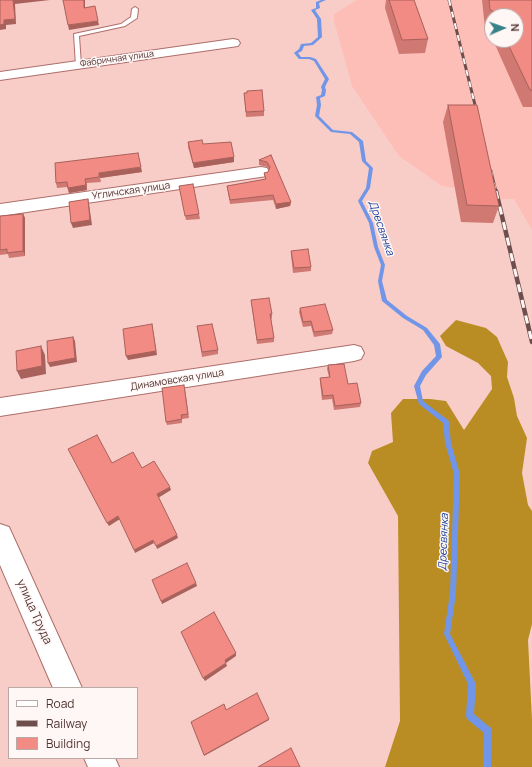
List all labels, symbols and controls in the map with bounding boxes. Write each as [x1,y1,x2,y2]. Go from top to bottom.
north arrow [484,8,524,48]
text: N [508,23,523,32]
street label: Фабричная улица [79,48,155,70]
street label: Угличская улица [91,180,171,202]
water label: Дресвянка [365,199,397,257]
street label: Динамовская улица [129,367,225,393]
water label: Дресвянка [436,513,452,571]
street label: улица Труда [13,577,55,647]
legend [8,687,138,759]
text: Road [46,695,74,712]
text: Railway [46,715,87,732]
text: Building [46,735,90,752]

